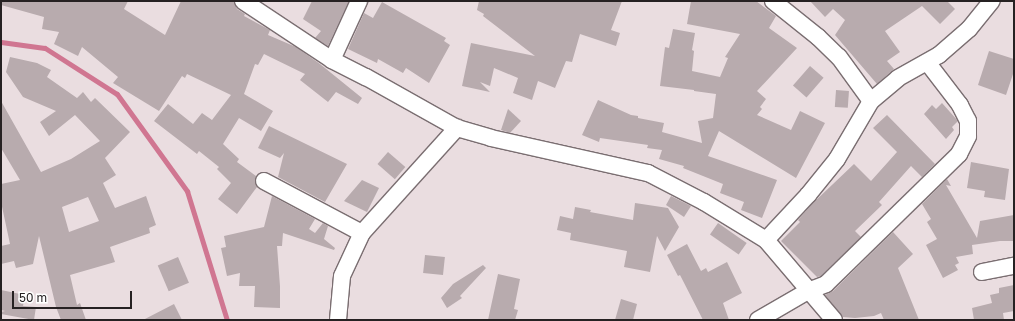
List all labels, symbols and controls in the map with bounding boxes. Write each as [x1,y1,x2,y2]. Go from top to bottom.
scale bar [14,283,134,309]
text: 50 m [19,290,47,305]

